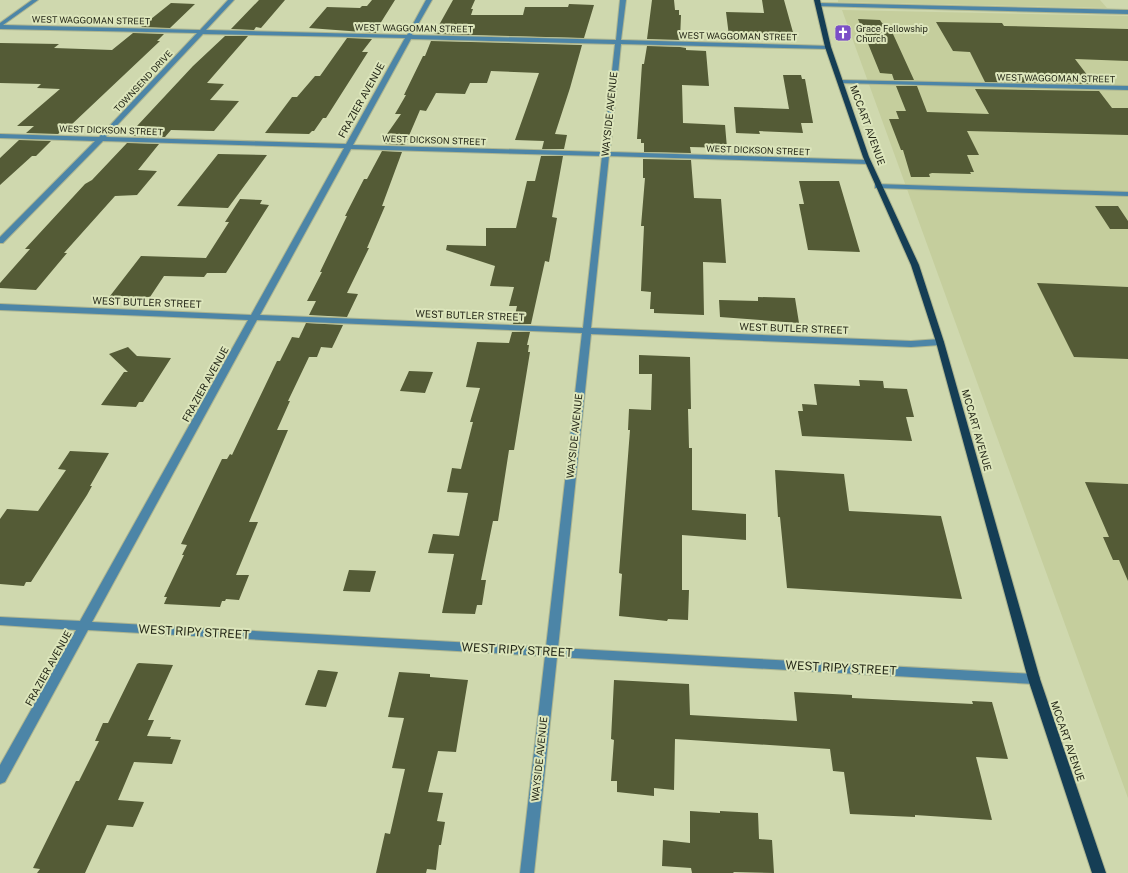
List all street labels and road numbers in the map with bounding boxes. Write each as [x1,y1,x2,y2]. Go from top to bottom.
street label: WEST WAGGOMAN STREET [32,13,151,27]
street label: WEST WAGGOMAN STREET [355,21,474,35]
street label: WEST WAGGOMAN STREET [679,29,798,43]
street label: TOWNSEND DRIVE [112,48,175,114]
street label: FRAZIER AVENUE [335,60,387,140]
street label: WAYSIDE AVENUE [599,71,619,157]
street label: WEST WAGGOMAN STREET [997,71,1116,85]
street label: MCCART AVENUE [848,83,888,167]
street label: WEST DICKSON STREET [59,123,164,137]
street label: WEST DICKSON STREET [382,133,487,147]
street label: WEST DICKSON STREET [706,143,811,157]
street label: WEST BUTLER STREET [92,294,202,310]
street label: WEST BUTLER STREET [415,307,525,323]
street label: WEST BUTLER STREET [739,320,849,336]
street label: FRAZIER AVENUE [179,344,231,424]
street label: MCCART AVENUE [960,388,994,472]
street label: WAYSIDE AVENUE [564,393,584,479]
street label: WEST RIPY STREET [138,622,250,642]
street label: FRAZIER AVENUE [22,628,74,708]
street label: WEST RIPY STREET [461,640,573,660]
street label: WEST RIPY STREET [785,658,897,678]
street label: MCCART AVENUE [1049,699,1087,783]
street label: WAYSIDE AVENUE [529,716,549,802]

